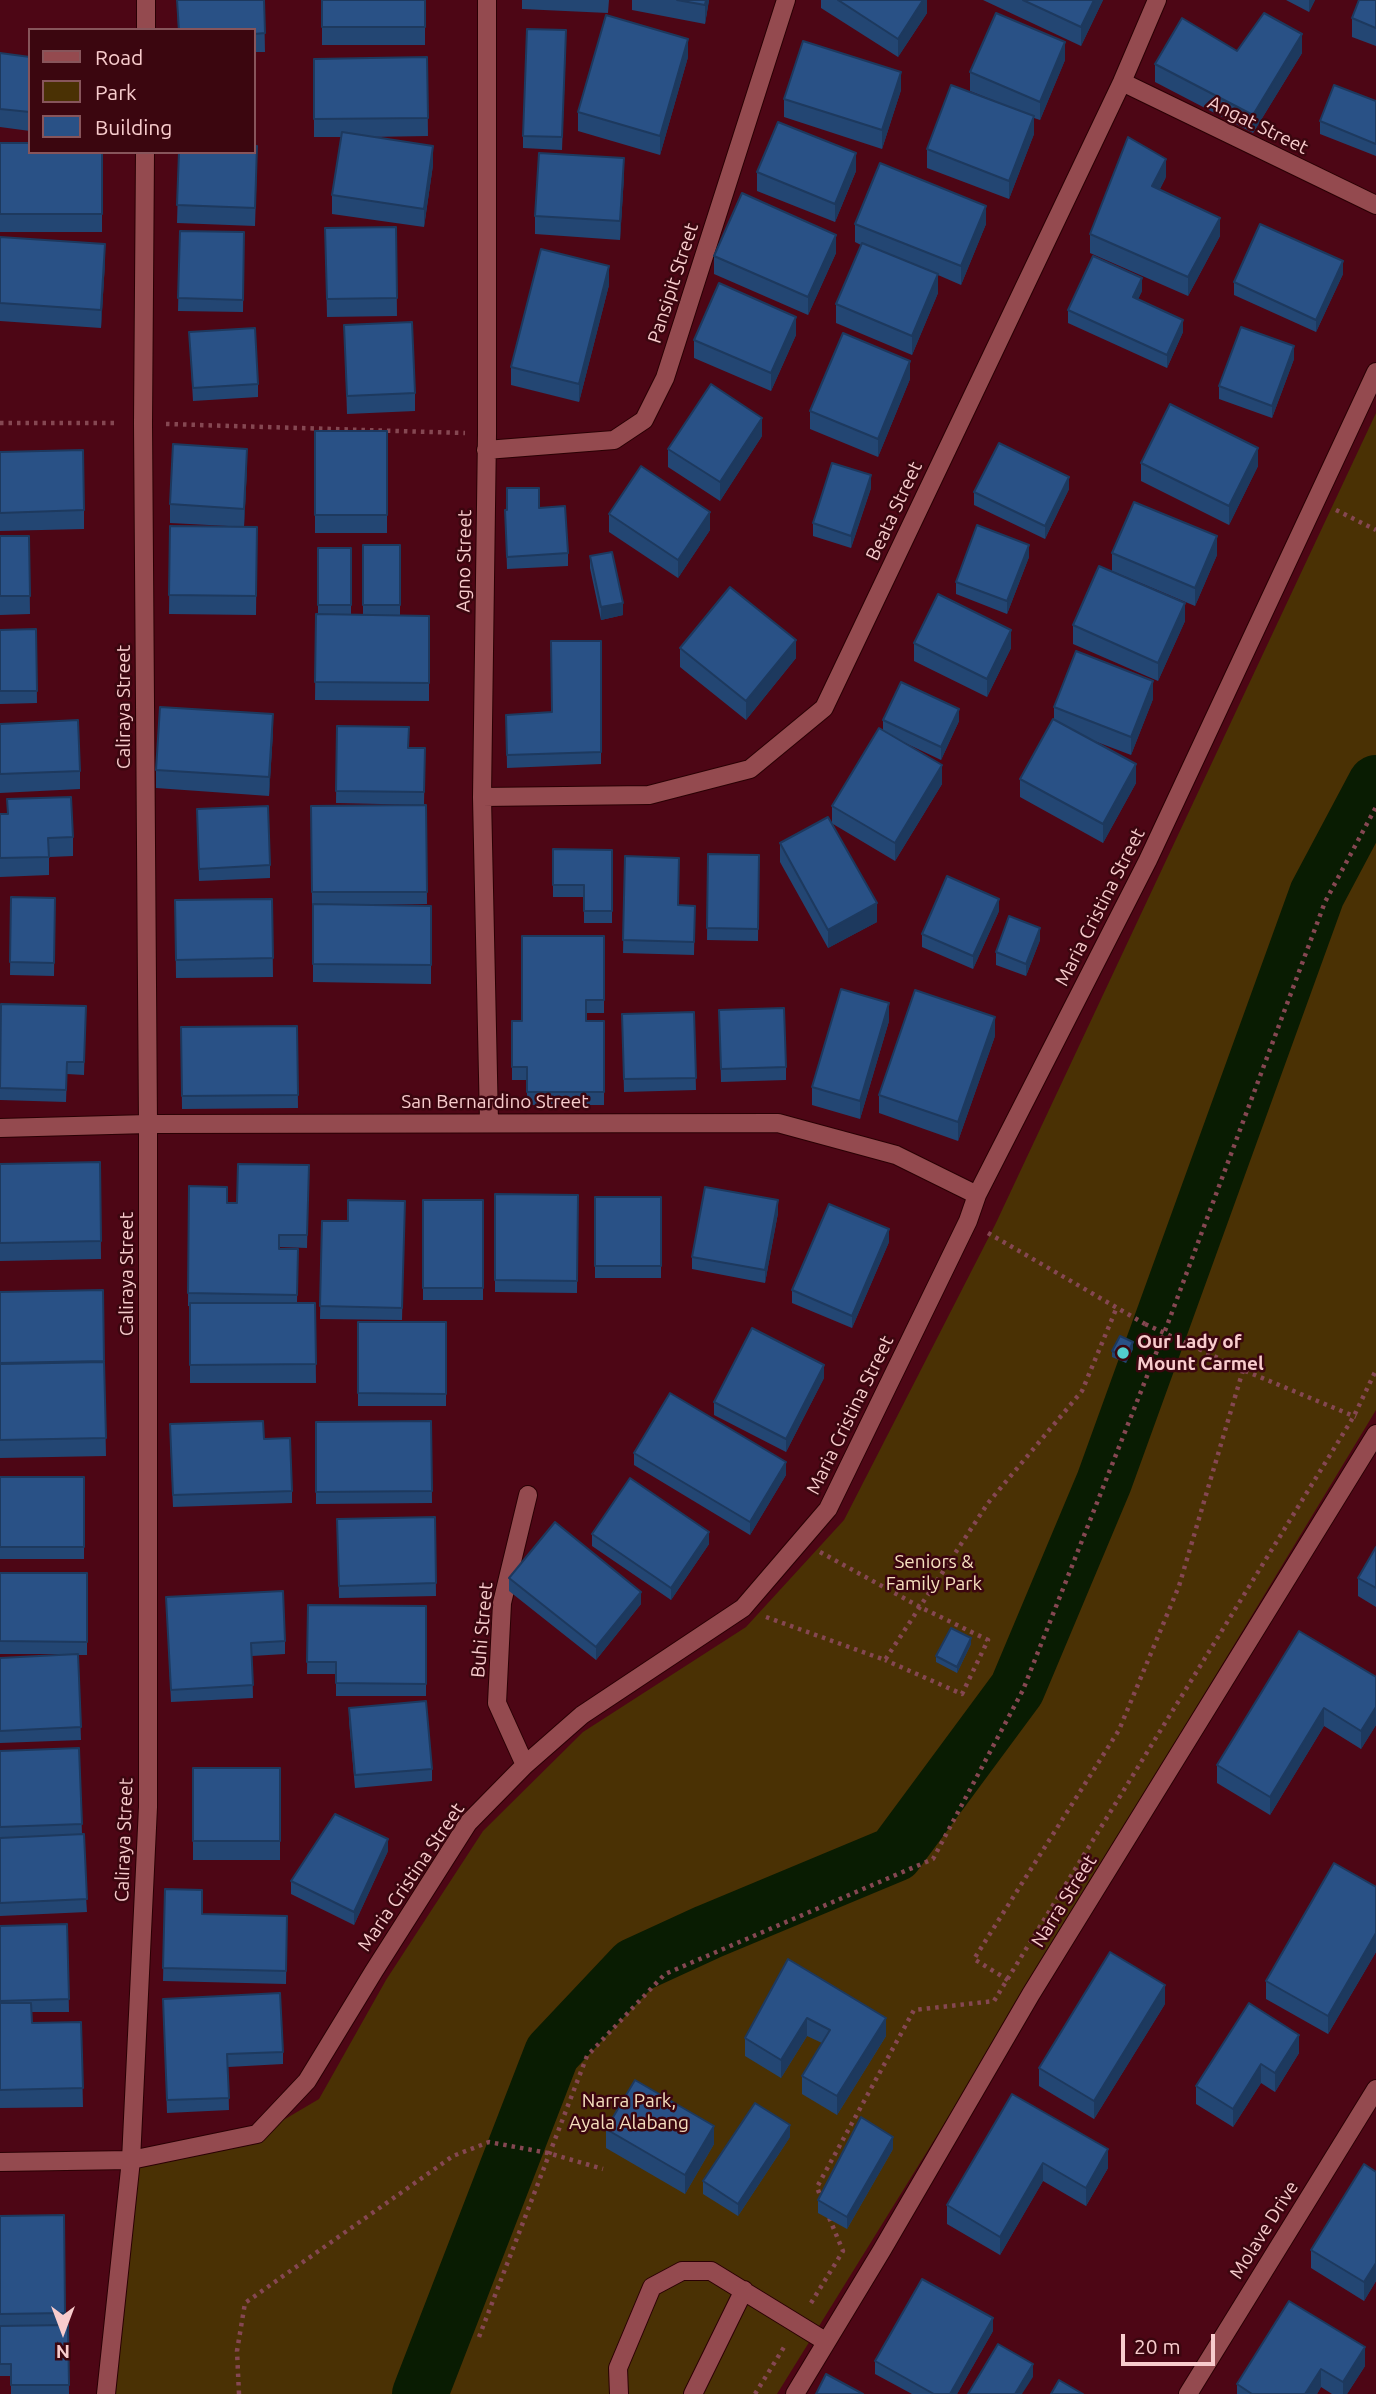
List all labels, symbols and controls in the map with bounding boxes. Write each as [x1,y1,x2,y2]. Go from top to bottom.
legend [28,28,256,154]
text: Road [95,45,143,69]
text: Park [95,80,137,104]
street label: Angat Street [1204,91,1312,159]
text: Building [95,115,172,139]
street label: Pansipit Street [643,220,703,346]
street label: Beata Street [861,458,927,564]
street label: Agno Street [452,509,476,613]
street label: Caliraya Street [113,645,135,769]
street label: Maria Cristina Street [1050,824,1150,990]
street label: San Bernardino Street [401,1091,589,1113]
street label: Caliraya Street [116,1212,138,1336]
place label: Our Lady of Mount Carmel [1137,1331,1264,1375]
street label: Maria Cristina Street [802,1332,898,1498]
marker: Our Lady of Mount Carmel [1115,1345,1131,1361]
park label: Seniors & Family Park [886,1551,982,1595]
street label: Buhi Street [466,1581,498,1679]
street label: Caliraya Street [110,1778,138,1902]
street label: Maria Cristina Street [353,1798,469,1956]
street label: Narra Street [1027,1850,1101,1952]
park label: Narra Park, Ayala Alabang [569,2090,689,2134]
street label: Molave Drive [1225,2177,1303,2283]
north arrow [28,2296,98,2366]
scale bar [1124,2320,1218,2364]
text: 20 m [1134,2334,1181,2358]
text: N [56,2341,70,2363]

